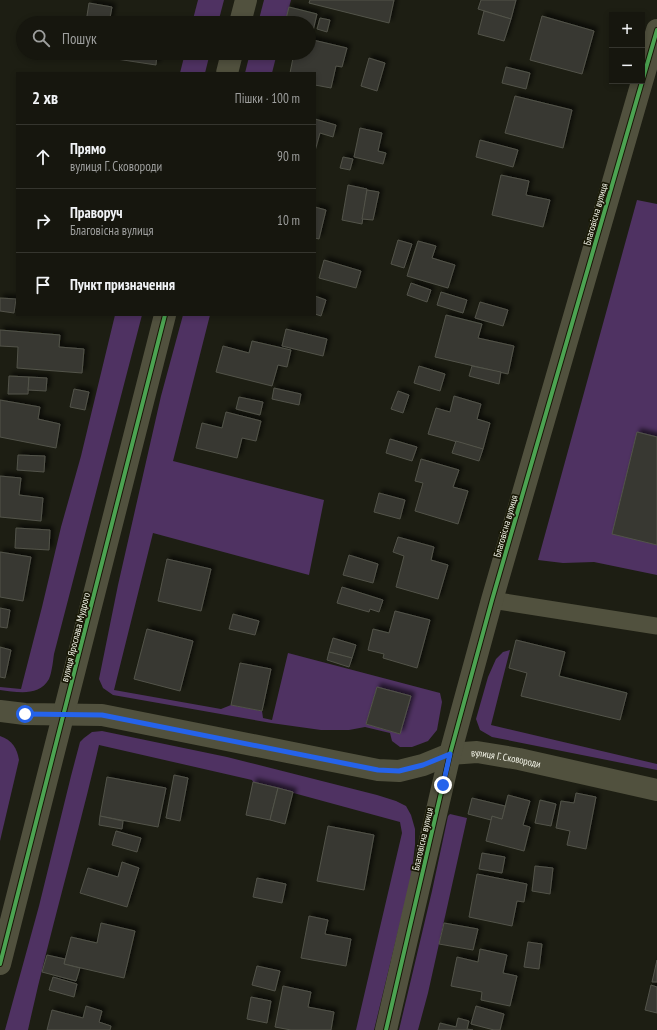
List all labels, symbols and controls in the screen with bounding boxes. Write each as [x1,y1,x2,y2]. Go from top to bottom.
map controls [609,12,645,84]
button: + [609,12,645,48]
search box [16,16,316,60]
icon: search [30,27,52,49]
text: Пошук [62,29,97,48]
button: − [609,48,645,84]
text: 2 хв [32,87,58,109]
text: Пішки · 100 m [235,90,300,107]
text: Прямо [70,139,106,158]
icon: ahead [32,146,54,168]
text: 90 m [277,148,300,165]
text: вулиця Г. Сковороди [70,158,162,175]
street label: Благовісна вулиця [580,181,611,247]
text: Праворуч [70,203,123,222]
icon: right [32,210,54,232]
text: 10 m [277,212,300,229]
text: Благовісна вулиця [70,222,154,239]
icon: arrive [32,274,54,296]
text: Пункт призначення [70,275,175,294]
street label: Благовісна вулиця [490,493,521,559]
street label: вулиця Ярослава Мудрого [58,591,93,683]
route start [16,705,34,723]
street label: вулиця Г. Сковороди [470,746,542,771]
route end [434,776,452,794]
street label: Благовісна вулиця [409,806,436,872]

